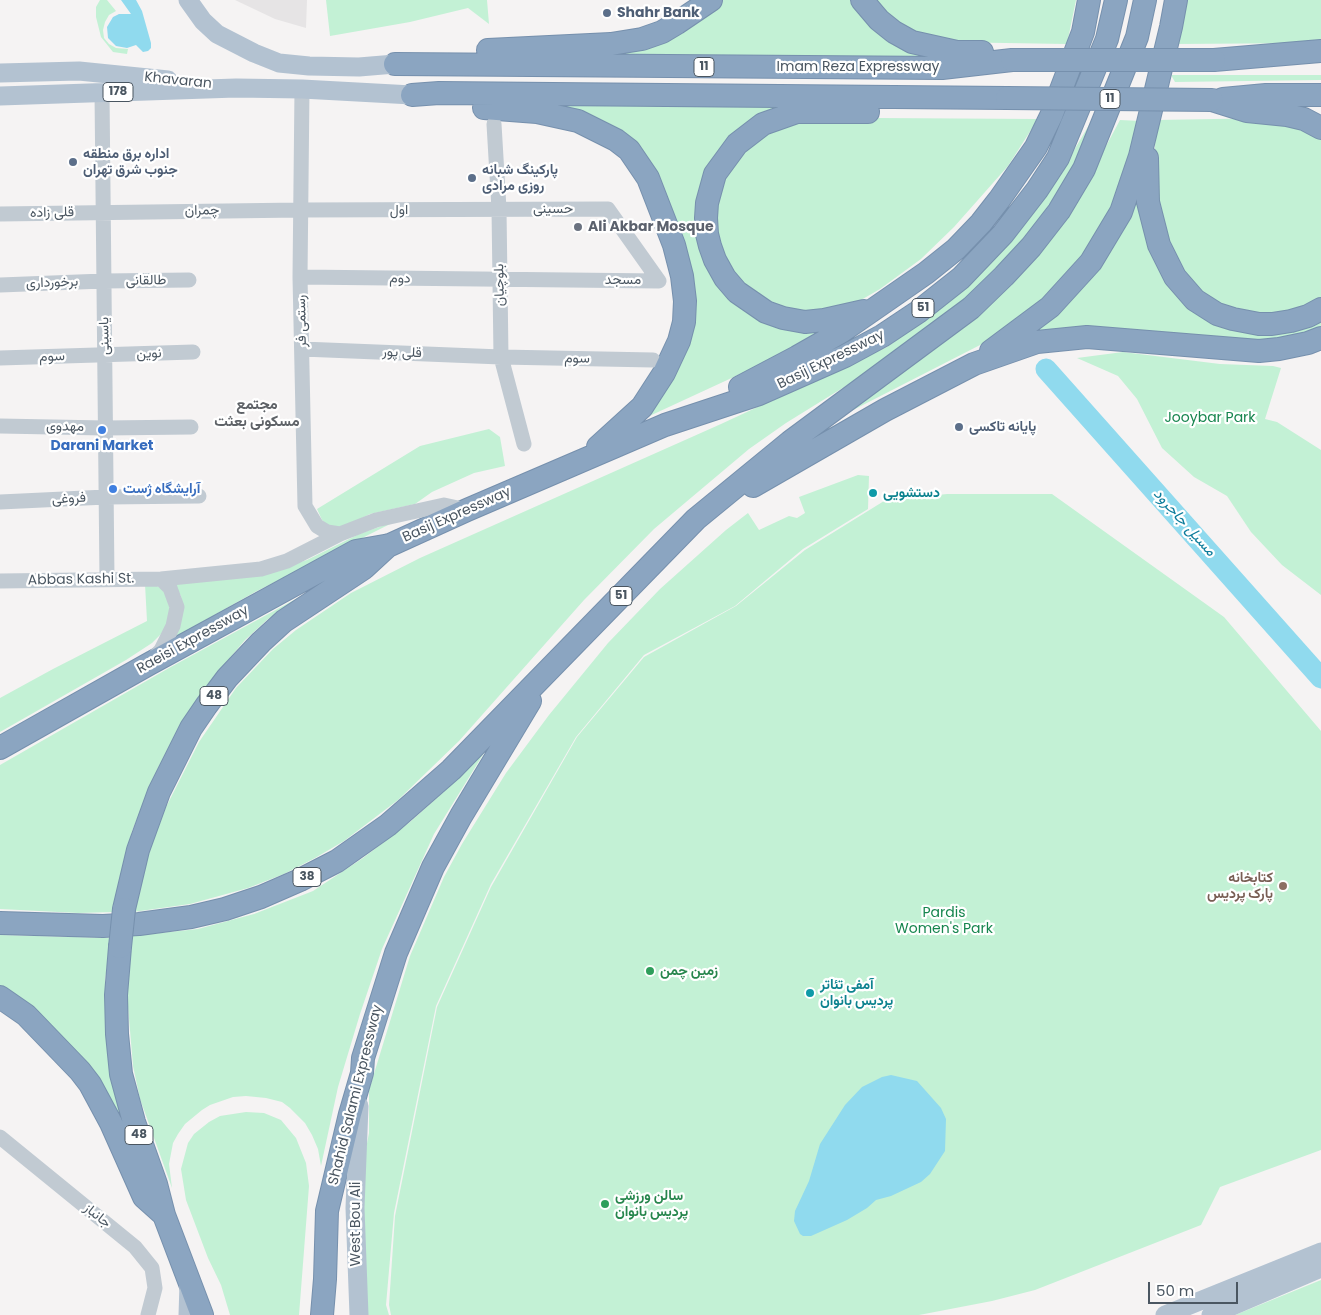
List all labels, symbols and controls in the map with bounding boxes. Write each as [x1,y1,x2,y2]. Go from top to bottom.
place label: Shahr Bank [617,5,700,21]
marker: Shahr Bank [601,7,613,19]
road number: 11 [694,58,714,76]
street label: Imam Reza Expressway [777,59,939,75]
street label: Khavaran [143,69,213,93]
road number: 178 [103,82,133,101]
road number: 11 [1100,90,1120,108]
place label: اداره برق منطقه جنوب شرق تهران [83,146,178,178]
marker: اداره برق منطقه جنوب شرق تهران [67,156,79,168]
place label: پارکینگ شبانه روزی مرادی [482,162,558,194]
marker: پارکینگ شبانه روزی مرادی [466,172,478,184]
street label: حسینی [533,201,573,217]
street label: چمران [185,202,219,220]
street label: اول [390,202,408,218]
street label: قلی زاده [30,204,74,222]
place label: Ali Akbar Mosque [588,219,714,235]
marker: Ali Akbar Mosque [572,221,584,233]
street label: بلوچیان [491,264,509,306]
street label: دوم [389,270,411,288]
street label: طالقانی [126,272,166,290]
street label: مسجد [605,272,641,288]
street label: برخورداری [26,274,78,292]
street label: رستمی فر [293,295,311,347]
road number: 51 [912,298,934,318]
street label: یاسینی [96,317,114,355]
street label: Basij Expressway [775,327,887,393]
street label: قلی پور [382,344,422,362]
street label: نوین [136,345,162,363]
street label: سوم [39,348,65,366]
street label: سوم [564,350,590,368]
district label: مجتمع مسکونی بعثت [214,396,300,431]
park label: Jooybar Park [1164,410,1256,426]
street label: مهدوی [46,418,84,436]
place label: پایانه تاکسی [969,419,1036,435]
marker: پایانه تاکسی [953,421,965,433]
marker: Darani Market [96,424,108,436]
place label: Darani Market [50,438,154,454]
place label: آرایشگاه ژست [123,481,200,497]
marker: آرایشگاه ژست [107,483,119,495]
street label: Basij Expressway [400,484,514,546]
place label: دستشویی [883,485,940,501]
water label: مسیل جاجرود [1149,486,1219,560]
marker: دستشویی [867,487,879,499]
street label: فروغی [51,490,87,508]
street label: Abbas Kashi St. [28,571,134,589]
road number: 51 [610,586,632,606]
street label: Raeisi Expressway [134,602,252,678]
road number: 48 [200,686,228,706]
road number: 38 [293,868,321,886]
place label: کتابخانه پارک پردیس [1207,870,1273,902]
marker: کتابخانه پارک پردیس [1277,880,1289,892]
park label: Pardis Women's Park [895,905,993,938]
place label: زمین چمن [660,963,718,979]
marker: زمین چمن [644,965,656,977]
place label: آمفی تئاتر پردیس بانوان [820,977,893,1010]
marker: آمفی تئاتر پردیس بانوان [804,987,816,999]
street label: Shahid Salami Expressway [325,1003,387,1187]
road number: 48 [125,1126,153,1144]
street label: West Bou Ali [348,1181,364,1267]
place label: سالن ورزشی پردیس بانوان [615,1188,688,1220]
marker: سالن ورزشی پردیس بانوان [599,1198,611,1210]
street label: جانباز [80,1200,114,1232]
scale bar [1151,1272,1241,1304]
text: 50 m [1156,1280,1194,1301]

